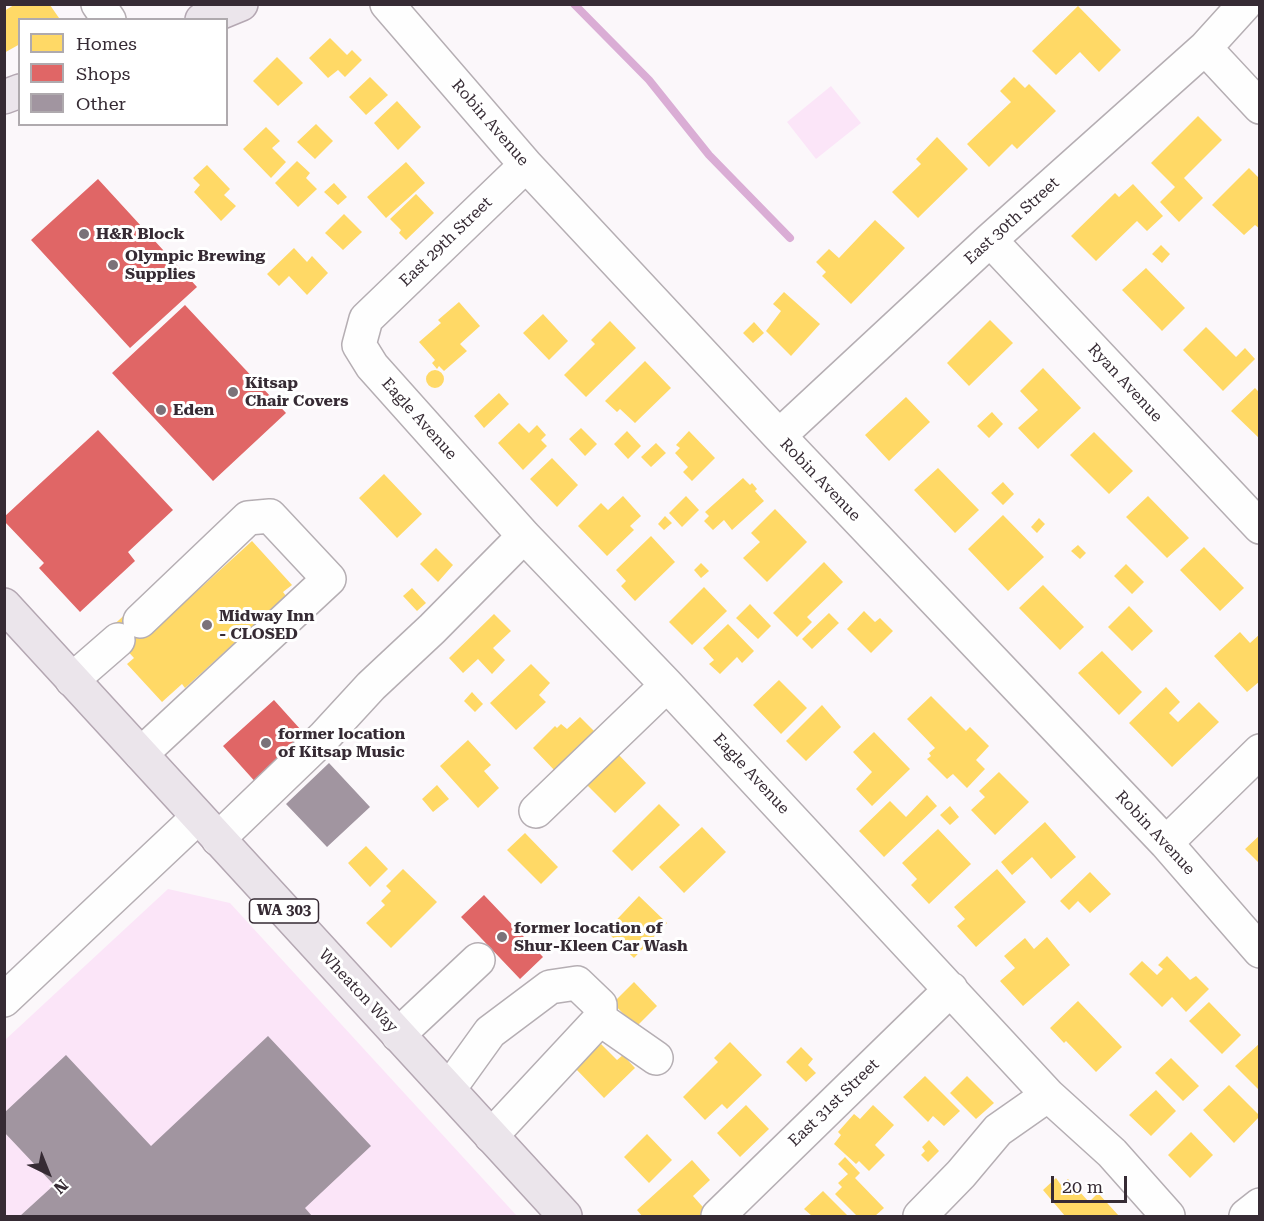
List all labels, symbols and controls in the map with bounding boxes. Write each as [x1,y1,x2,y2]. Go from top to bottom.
legend [18,18,228,126]
text: Homes [76,33,137,54]
text: Shops [76,63,130,84]
street label: Robin Avenue [447,76,533,170]
text: Other [76,93,126,114]
street label: East 30th Street [961,173,1063,269]
street label: East 29th Street [396,193,496,291]
place label: H&R Block [96,224,185,244]
marker: H&R Block [77,227,91,241]
place label: Olympic Brewing Supplies [125,246,265,284]
marker: Olympic Brewing Supplies [106,258,120,272]
street label: Ryan Avenue [1084,340,1166,426]
place label: Kitsap Chair Covers [245,373,348,411]
street label: Eagle Avenue [377,374,461,464]
marker: Kitsap Chair Covers [226,385,240,399]
place label: Eden [173,400,214,420]
marker: Eden [154,403,168,417]
street label: Robin Avenue [776,435,864,525]
place label: Midway Inn - CLOSED [219,606,314,644]
marker: Midway Inn - CLOSED [200,618,214,632]
place label: former location of Kitsap Music [278,724,405,762]
street label: Eagle Avenue [709,730,793,818]
marker: former location of Kitsap Music [259,736,273,750]
street label: Robin Avenue [1111,787,1199,879]
road number: WA 303 [250,899,318,923]
place label: former location of Shur-Kleen Car Wash [514,918,688,956]
marker: former location of Shur-Kleen Car Wash [495,930,509,944]
street label: Wheaton Way [314,945,402,1037]
street label: East 31st Street [785,1055,883,1151]
north arrow [18,1143,78,1203]
scale bar [1054,1164,1130,1202]
text: N [50,1175,72,1198]
text: 20 m [1062,1176,1103,1197]

